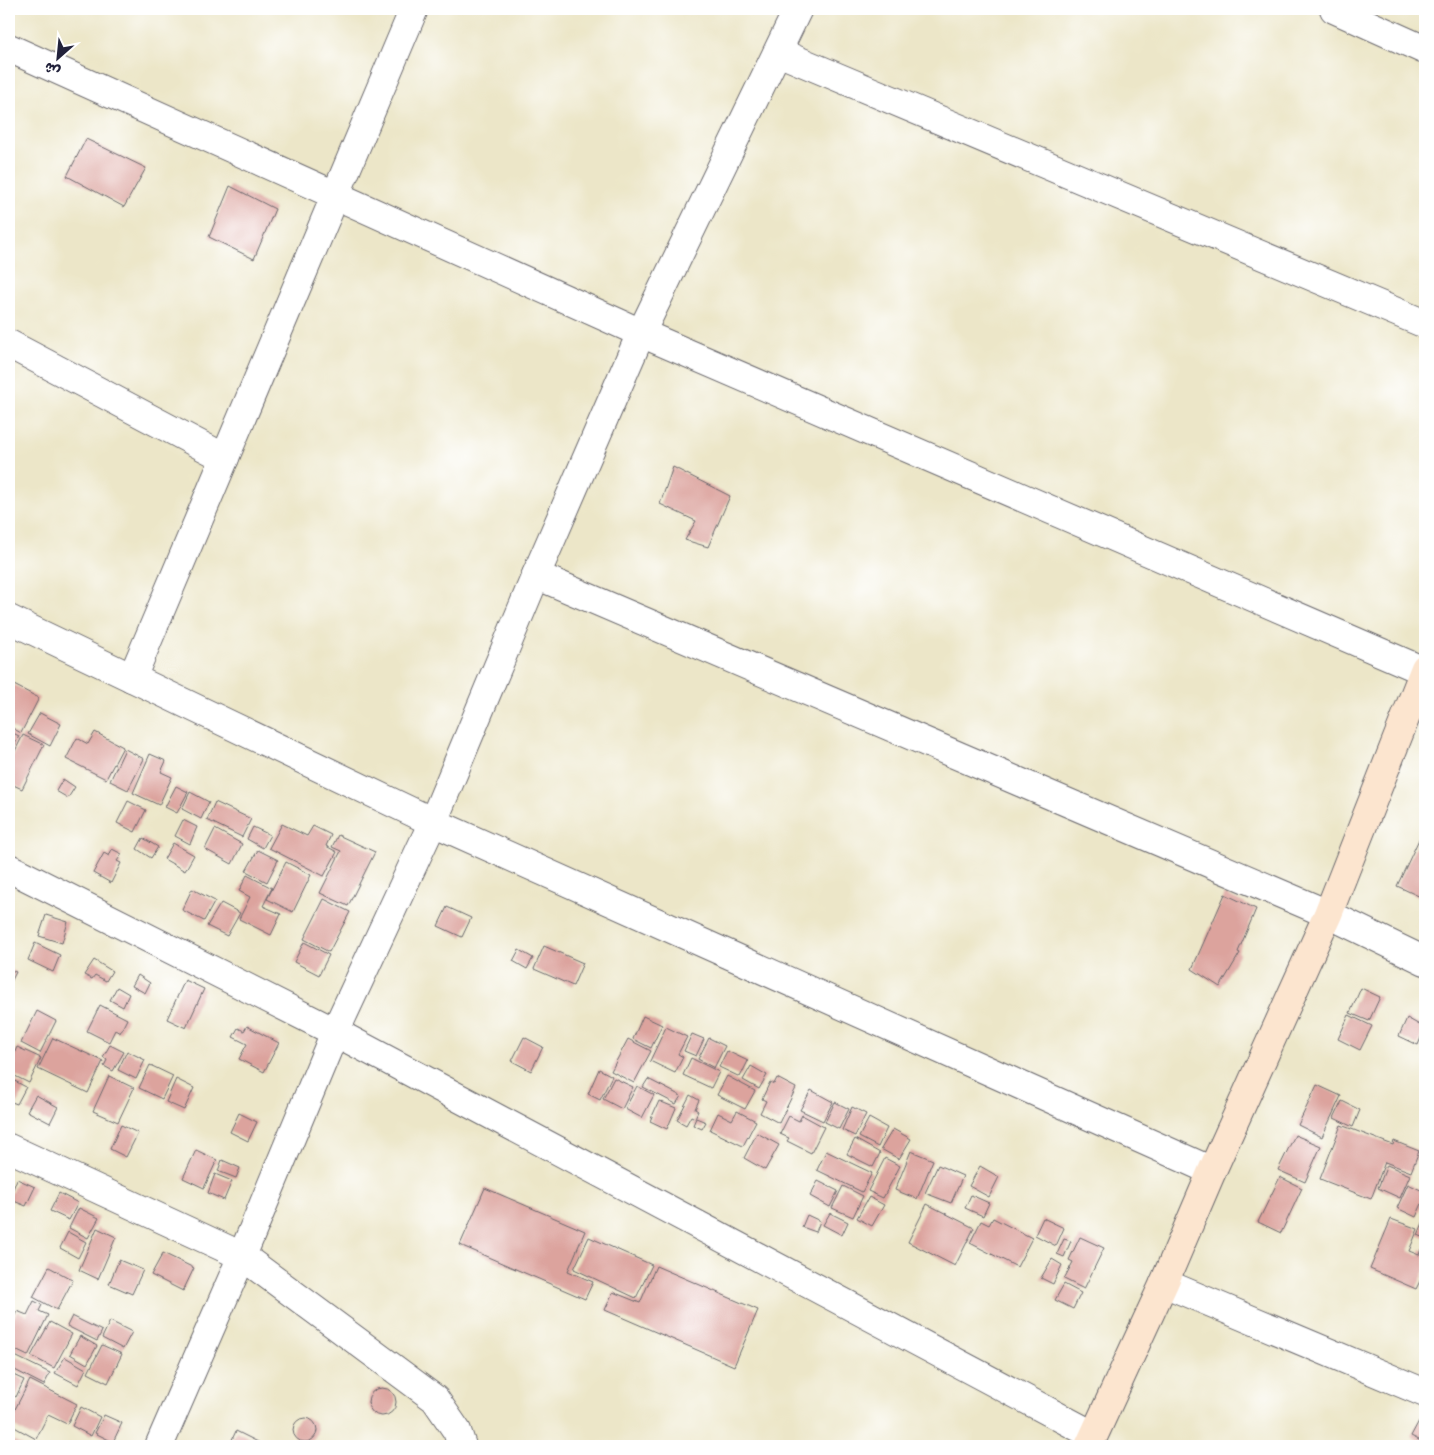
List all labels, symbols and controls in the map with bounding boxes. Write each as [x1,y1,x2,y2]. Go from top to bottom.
north arrow [32,32,82,82]
text: ش [42,55,64,80]

